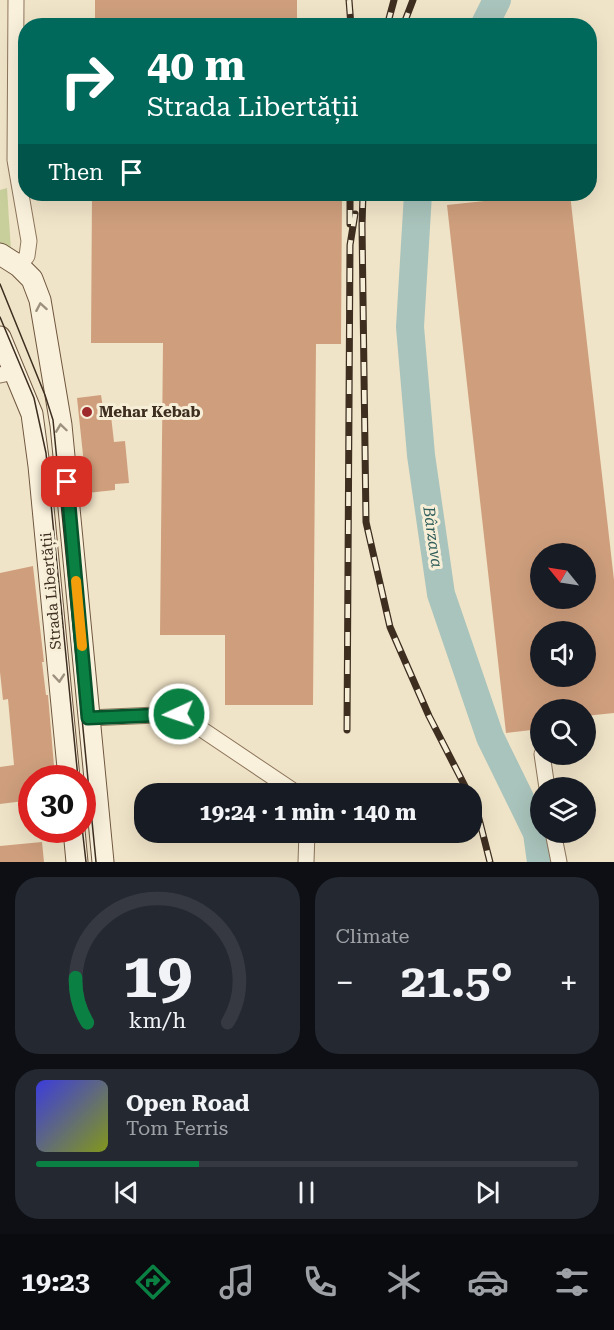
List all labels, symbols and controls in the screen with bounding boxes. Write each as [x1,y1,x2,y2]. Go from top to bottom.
text: 40 m [147,41,245,90]
icon: right [48,42,126,120]
text: Strada Libertății [147,91,359,123]
icon: arrive [115,156,148,189]
text: Then [48,160,103,185]
one-way arrow [35,303,48,313]
place label: Mehar Kebab [99,403,200,421]
marker: Mehar Kebab [80,405,94,419]
one-way arrow [55,423,67,432]
pin [41,456,92,507]
icon: arrive [50,465,83,498]
water label: Bârzava [419,504,447,569]
street label: Strada Libertății [37,531,66,650]
north arrow [530,543,596,609]
map controls [530,543,596,843]
button: sound [530,621,596,687]
one-way arrow [52,673,65,682]
position arrow [147,682,211,746]
button: search [530,699,596,765]
speed limit sign: 30 [18,765,96,843]
button: layers [530,777,596,843]
text: 19:24 · 1 min · 140 m [199,800,417,825]
text: Climate [336,924,410,948]
text: 19 [122,939,192,1012]
text: 21.5° [401,955,513,1008]
text: − [336,963,354,1002]
text: + [560,963,578,1002]
text: km/h [129,1008,186,1033]
text: Open Road [126,1091,249,1116]
text: Tom Ferris [126,1116,228,1140]
icon: previous [110,1176,143,1209]
icon: pause [290,1176,323,1209]
icon: next [471,1176,504,1209]
icon: directions [132,1261,174,1303]
icon: music [216,1261,258,1303]
icon: phone [299,1261,341,1303]
icon: climate [383,1261,425,1303]
icon: car [467,1261,509,1303]
icon: filters [551,1261,593,1303]
text: 19:23 [21,1266,90,1298]

